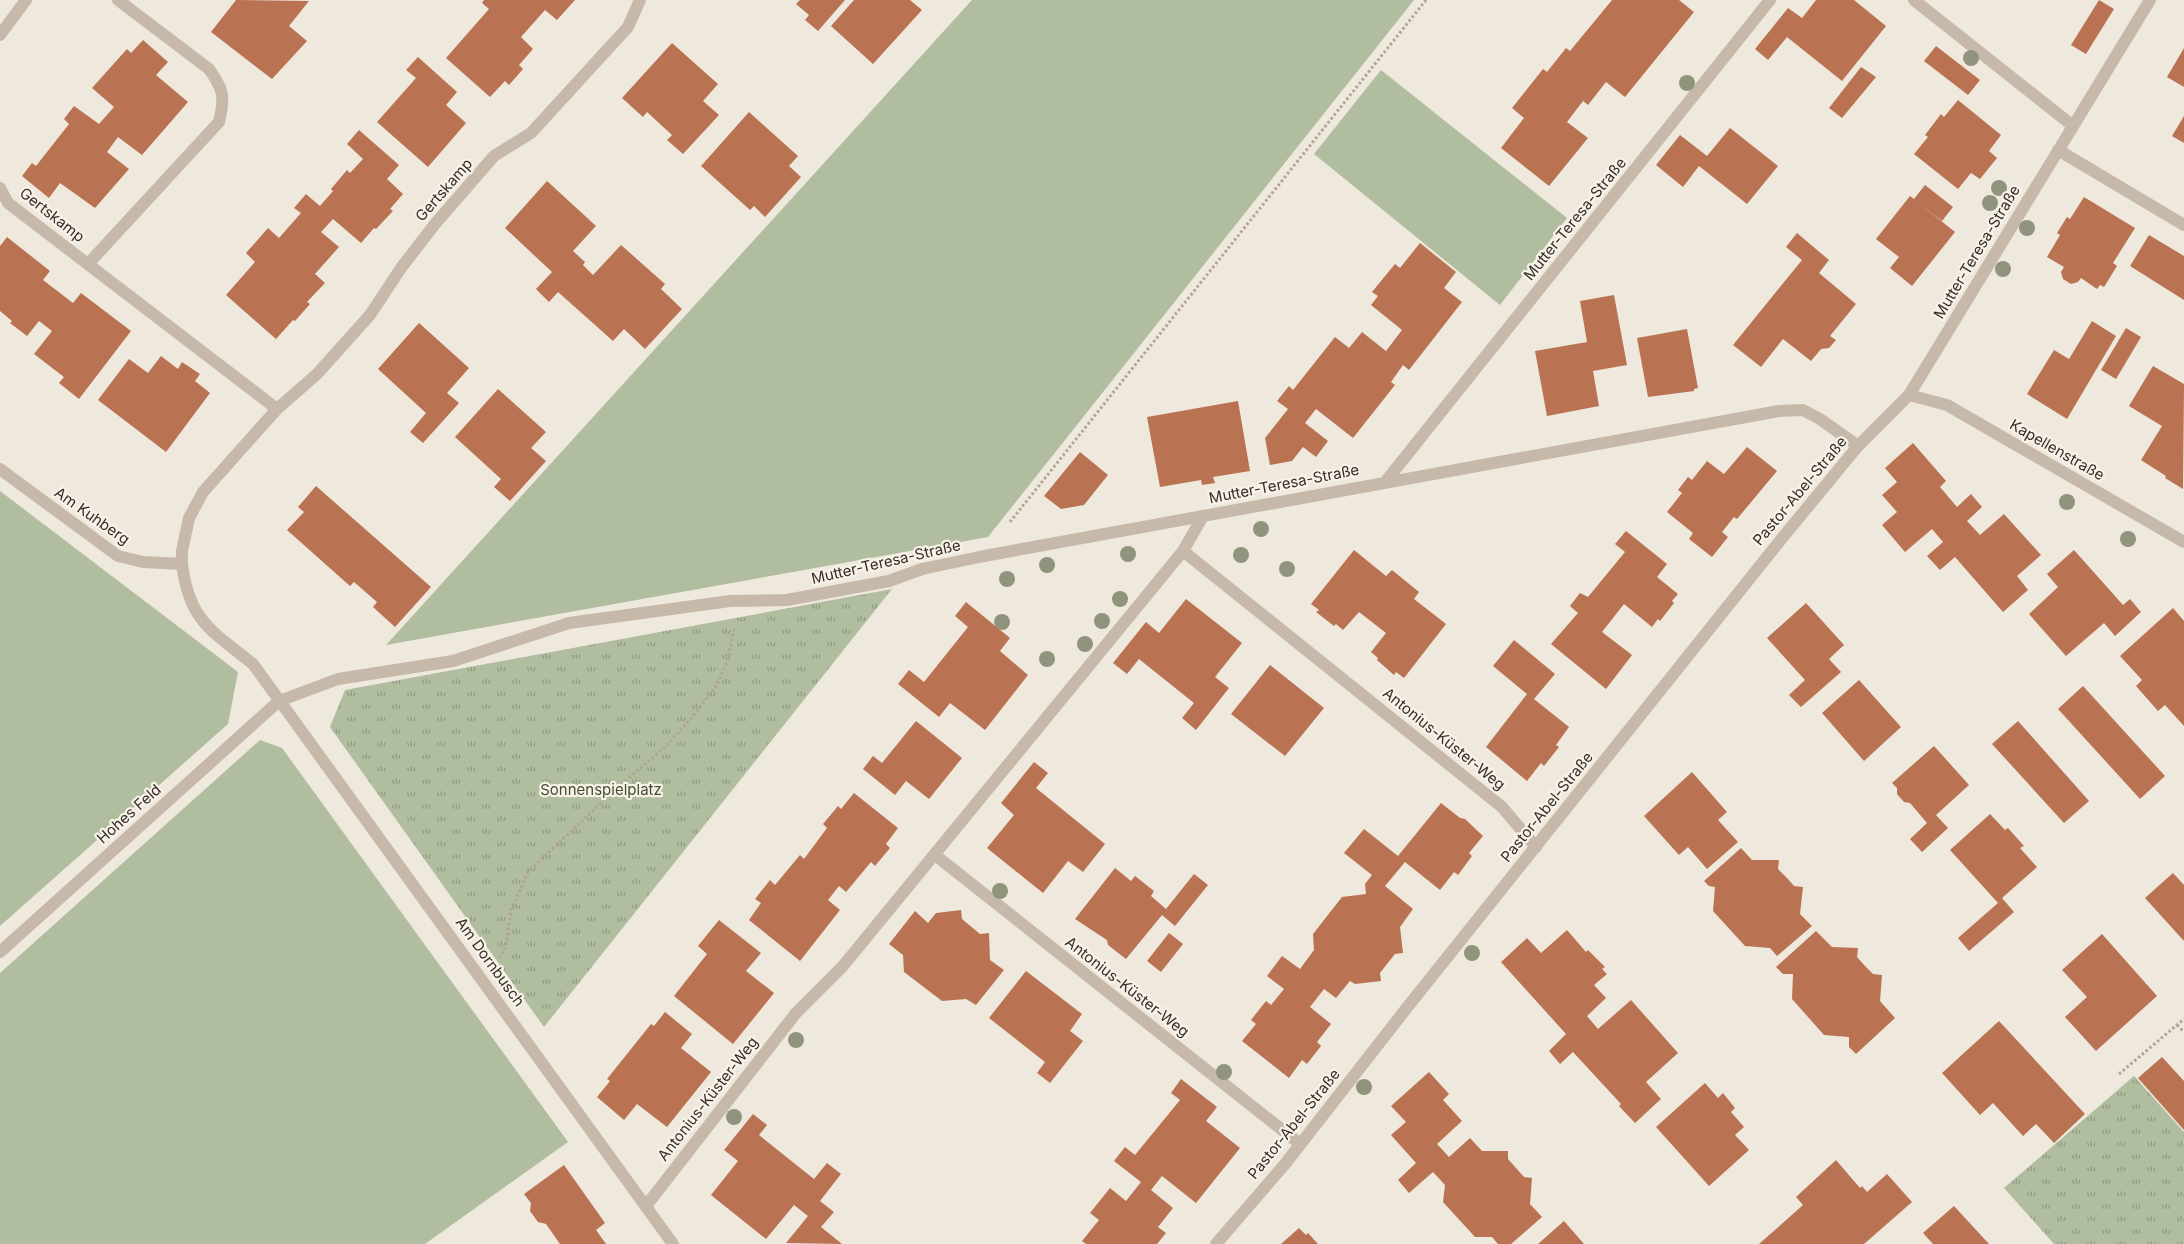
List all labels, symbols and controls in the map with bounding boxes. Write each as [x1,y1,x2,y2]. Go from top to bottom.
street label: Mutter-Teresa-Straße [1519,153,1630,284]
street label: Gertskamp [411,154,476,225]
street label: Mutter-Teresa-Straße [1929,181,2024,322]
street label: Gertskamp [16,183,89,246]
street label: Kapellenstraße [2007,415,2108,484]
street label: Pastor-Abel-Straße [1748,432,1851,549]
street label: Mutter-Teresa-Straße [1207,460,1361,507]
street label: Am Kuhberg [51,483,134,548]
street label: Mutter-Teresa-Straße [809,535,962,588]
street label: Antonius-Küster-Weg [1379,683,1509,794]
street label: Pastor-Abel-Straße [1496,748,1597,866]
street label: Hohes Feld [93,780,165,847]
park label: Sonnenspielplatz [540,780,662,799]
street label: Am Dornbusch [452,913,529,1010]
street label: Antonius-Küster-Weg [1062,932,1193,1041]
street label: Antonius-Küster-Weg [653,1033,762,1164]
street label: Pastor-Abel-Straße [1243,1065,1344,1183]

